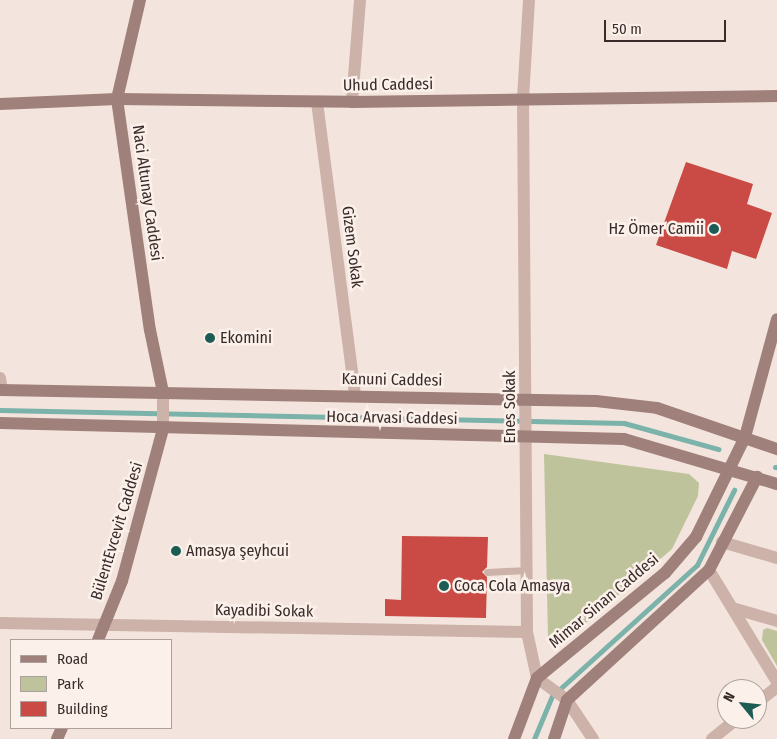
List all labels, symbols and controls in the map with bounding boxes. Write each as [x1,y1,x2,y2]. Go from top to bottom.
scale bar [607,10,730,42]
text: 50 m [612,20,642,38]
street label: Uhud Caddesi [343,75,433,95]
street label: Naci Altunay Caddesi [128,124,166,262]
street label: Gizem Sokak [337,205,367,289]
place label: Hz Ömer Camii [608,219,704,239]
marker: Hz Ömer Camii [708,223,720,235]
place label: Ekomini [220,328,272,348]
marker: Ekomini [204,332,216,344]
street label: Kanuni Caddesi [341,370,443,390]
street label: Enes Sokak [500,370,520,444]
street label: Hoca Arvasi Caddesi [326,407,458,429]
street label: BülentEvcevit Caddesi [87,460,147,602]
place label: Amasya şeyhcui [186,541,289,561]
marker: Amasya şeyhcui [170,545,182,557]
street label: Mimar Sinan Caddesi [545,550,663,652]
place label: Coca Cola Amasya [454,576,570,596]
marker: Coca Cola Amasya [438,580,450,592]
street label: Kayadibi Sokak [215,601,313,621]
legend [10,639,172,729]
text: Road [57,650,88,668]
text: Park [57,675,84,693]
north arrow [717,679,767,729]
text: N [720,690,739,705]
text: Building [57,700,108,718]

